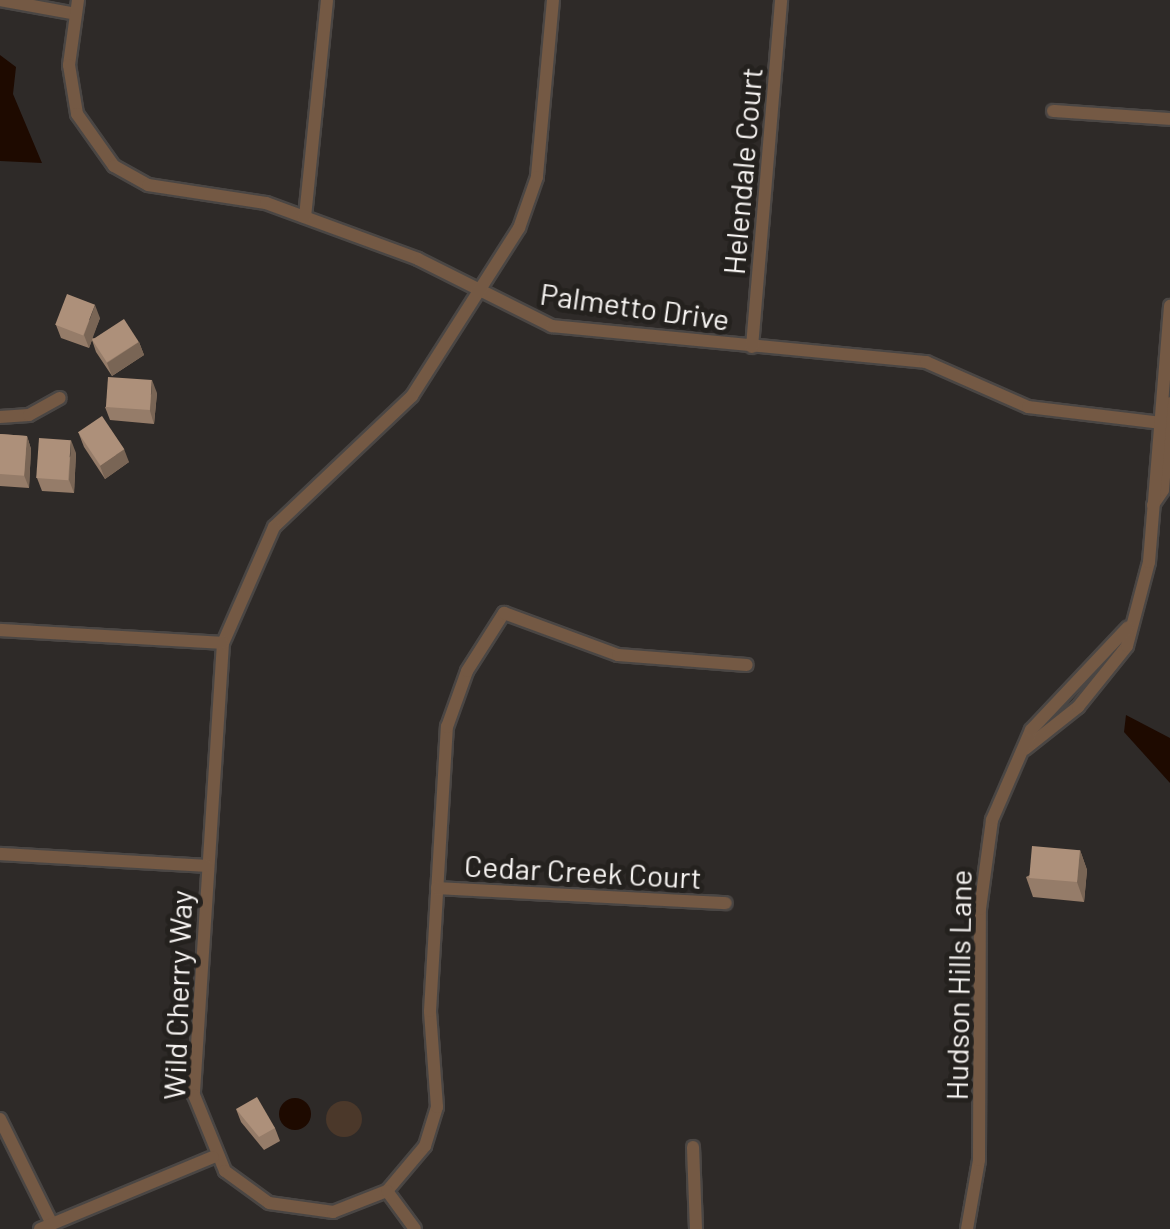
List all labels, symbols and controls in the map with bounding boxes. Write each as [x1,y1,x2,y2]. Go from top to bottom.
street label: Helendale Court [715,66,769,276]
street label: Palmetto Drive [538,275,732,337]
street label: Cedar Creek Court [463,847,703,895]
street label: Hudson Hills Lane [938,869,978,1101]
street label: Wild Cherry Way [155,890,199,1100]

